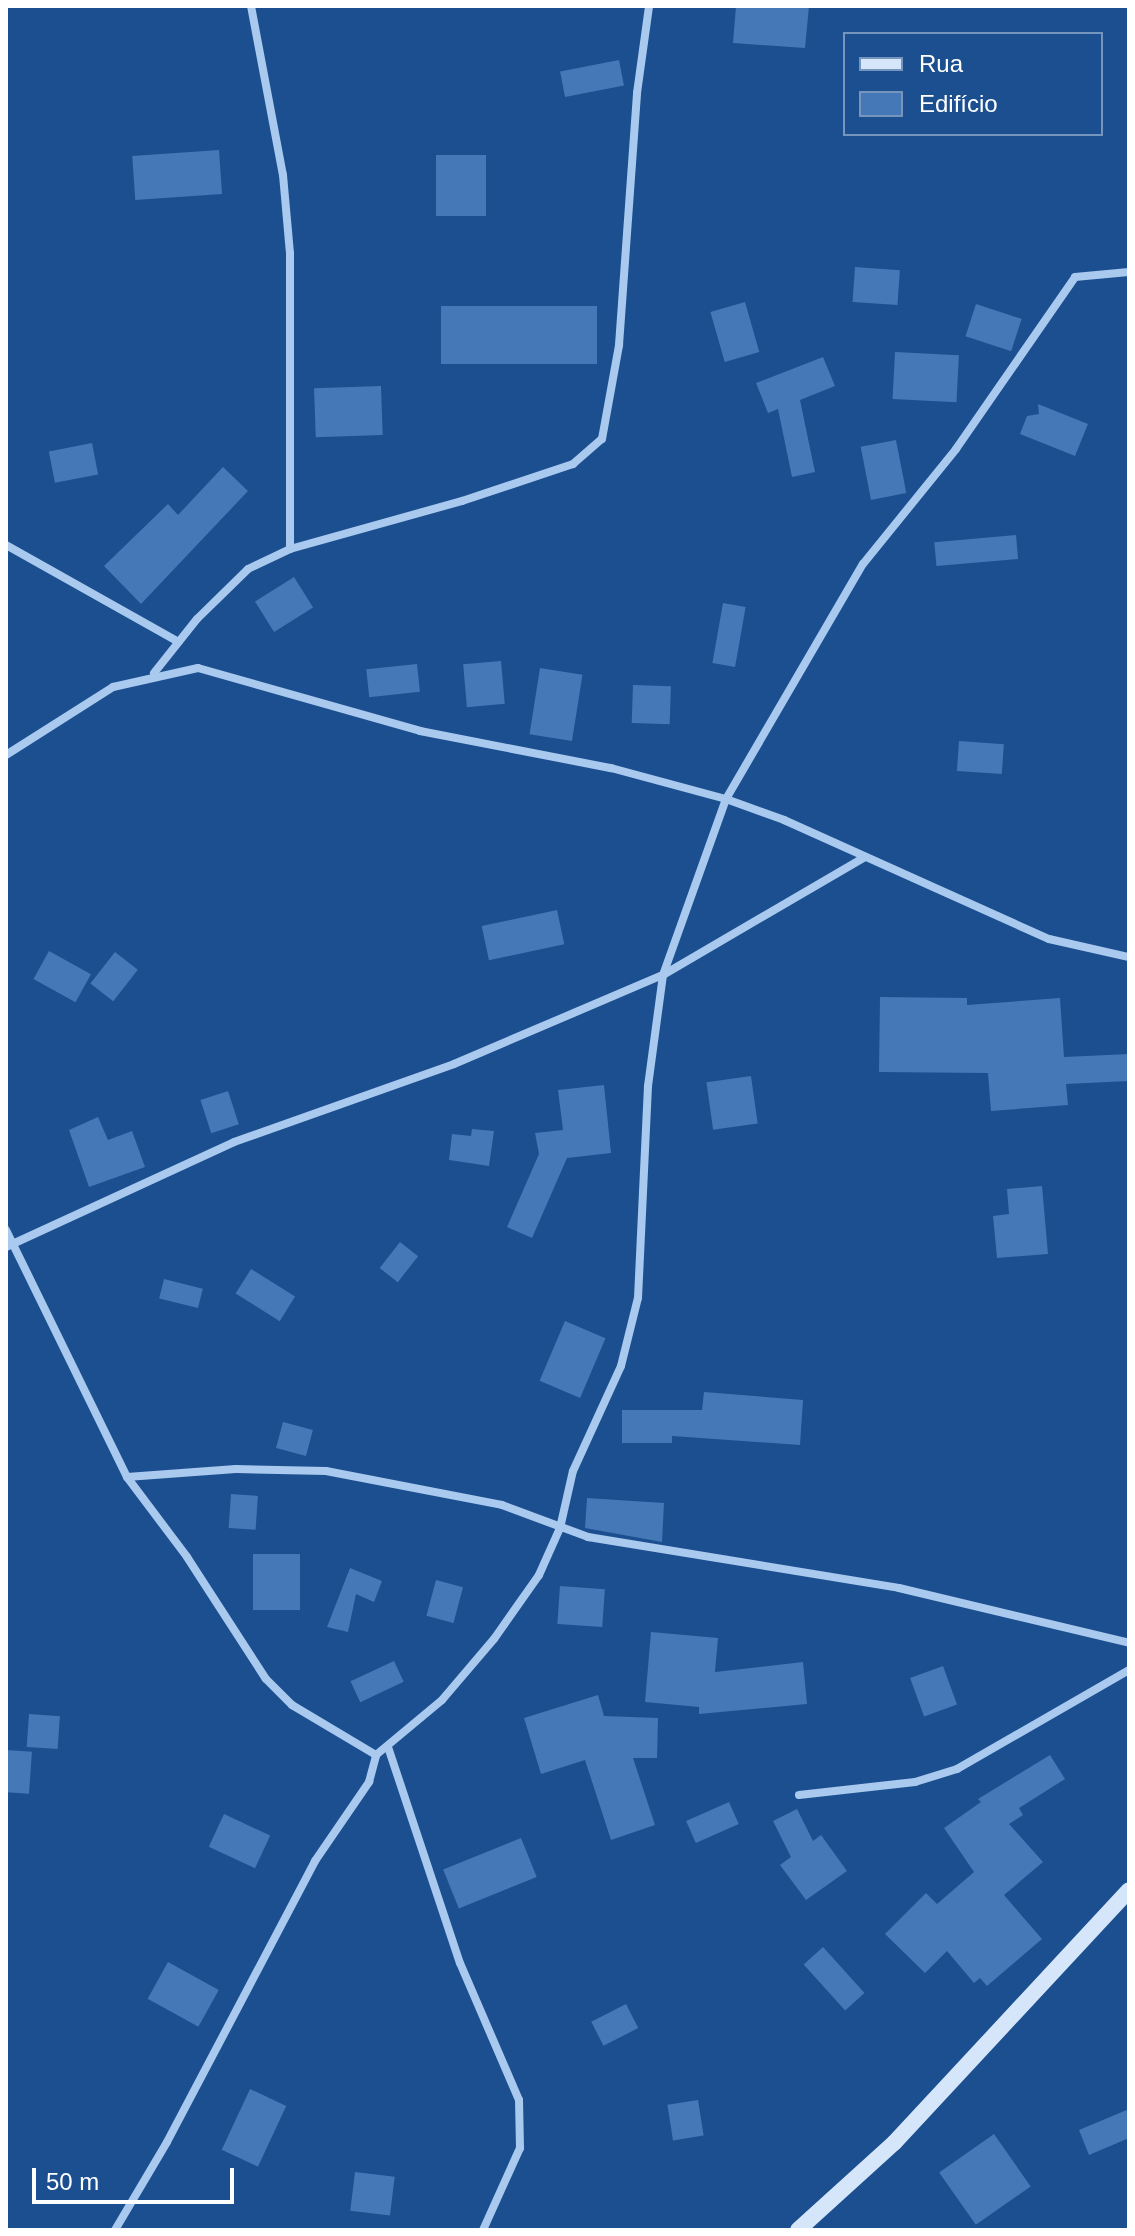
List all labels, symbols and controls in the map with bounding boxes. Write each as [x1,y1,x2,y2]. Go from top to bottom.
legend [843,32,1103,136]
text: Rua [919,50,963,77]
text: Edifício [919,90,998,117]
scale bar [36,2152,238,2202]
text: 50 m [46,2168,99,2195]

